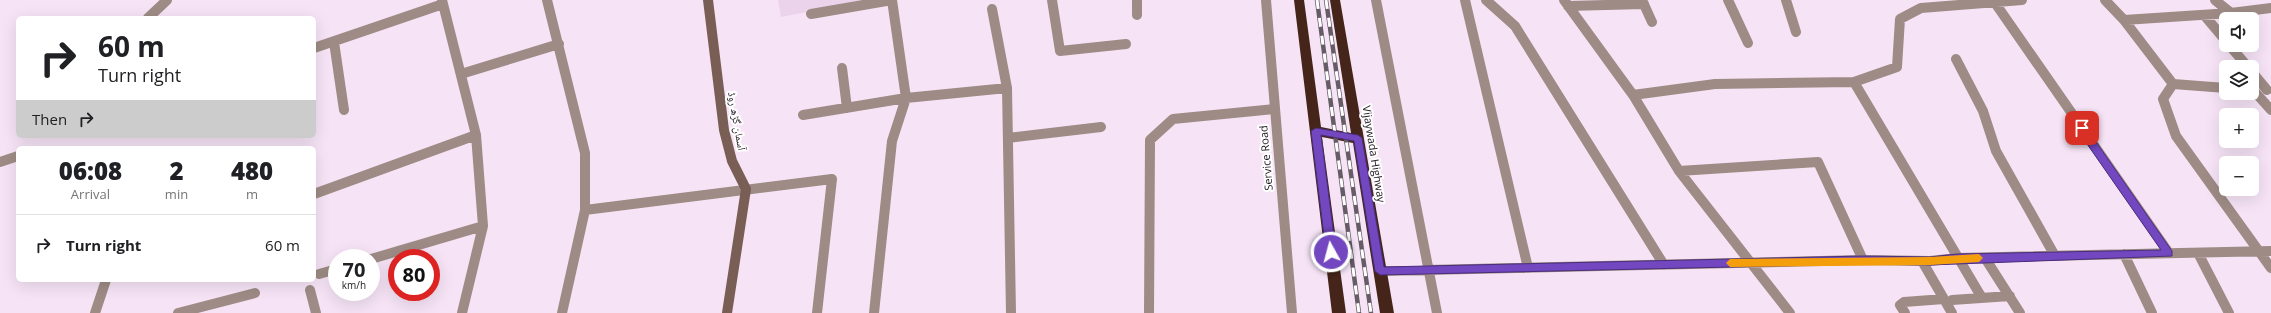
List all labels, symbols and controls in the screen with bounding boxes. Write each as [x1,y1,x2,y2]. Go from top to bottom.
map controls [2219,12,2259,196]
button: sound [2219,12,2259,52]
text: 60 m [98,27,165,65]
icon: right [32,32,84,84]
button: layers [2219,60,2259,100]
text: Turn right [98,63,181,87]
street label: آسمان گڑھ روڈ [725,90,750,152]
street label: Vijaywada Highway [1359,104,1390,204]
icon: right [75,108,97,130]
button: + [2219,108,2259,148]
text: Then [32,109,67,129]
pin [2065,111,2099,145]
icon: arrive [2071,117,2093,139]
street label: Service Road [1255,125,1276,191]
text: 06:08 [59,154,122,187]
text: 2 [169,154,184,187]
text: 480 [231,154,273,187]
button: − [2219,156,2259,196]
text: Arrival [71,185,110,203]
text: min [165,185,188,203]
text: m [246,185,258,203]
position arrow [1310,231,1352,273]
icon: right [32,234,54,256]
text: Turn right [66,235,141,255]
text: 60 m [265,235,300,255]
speed limit sign: 80 [388,249,440,301]
text: 70 [343,256,365,283]
text: km/h [342,278,366,292]

